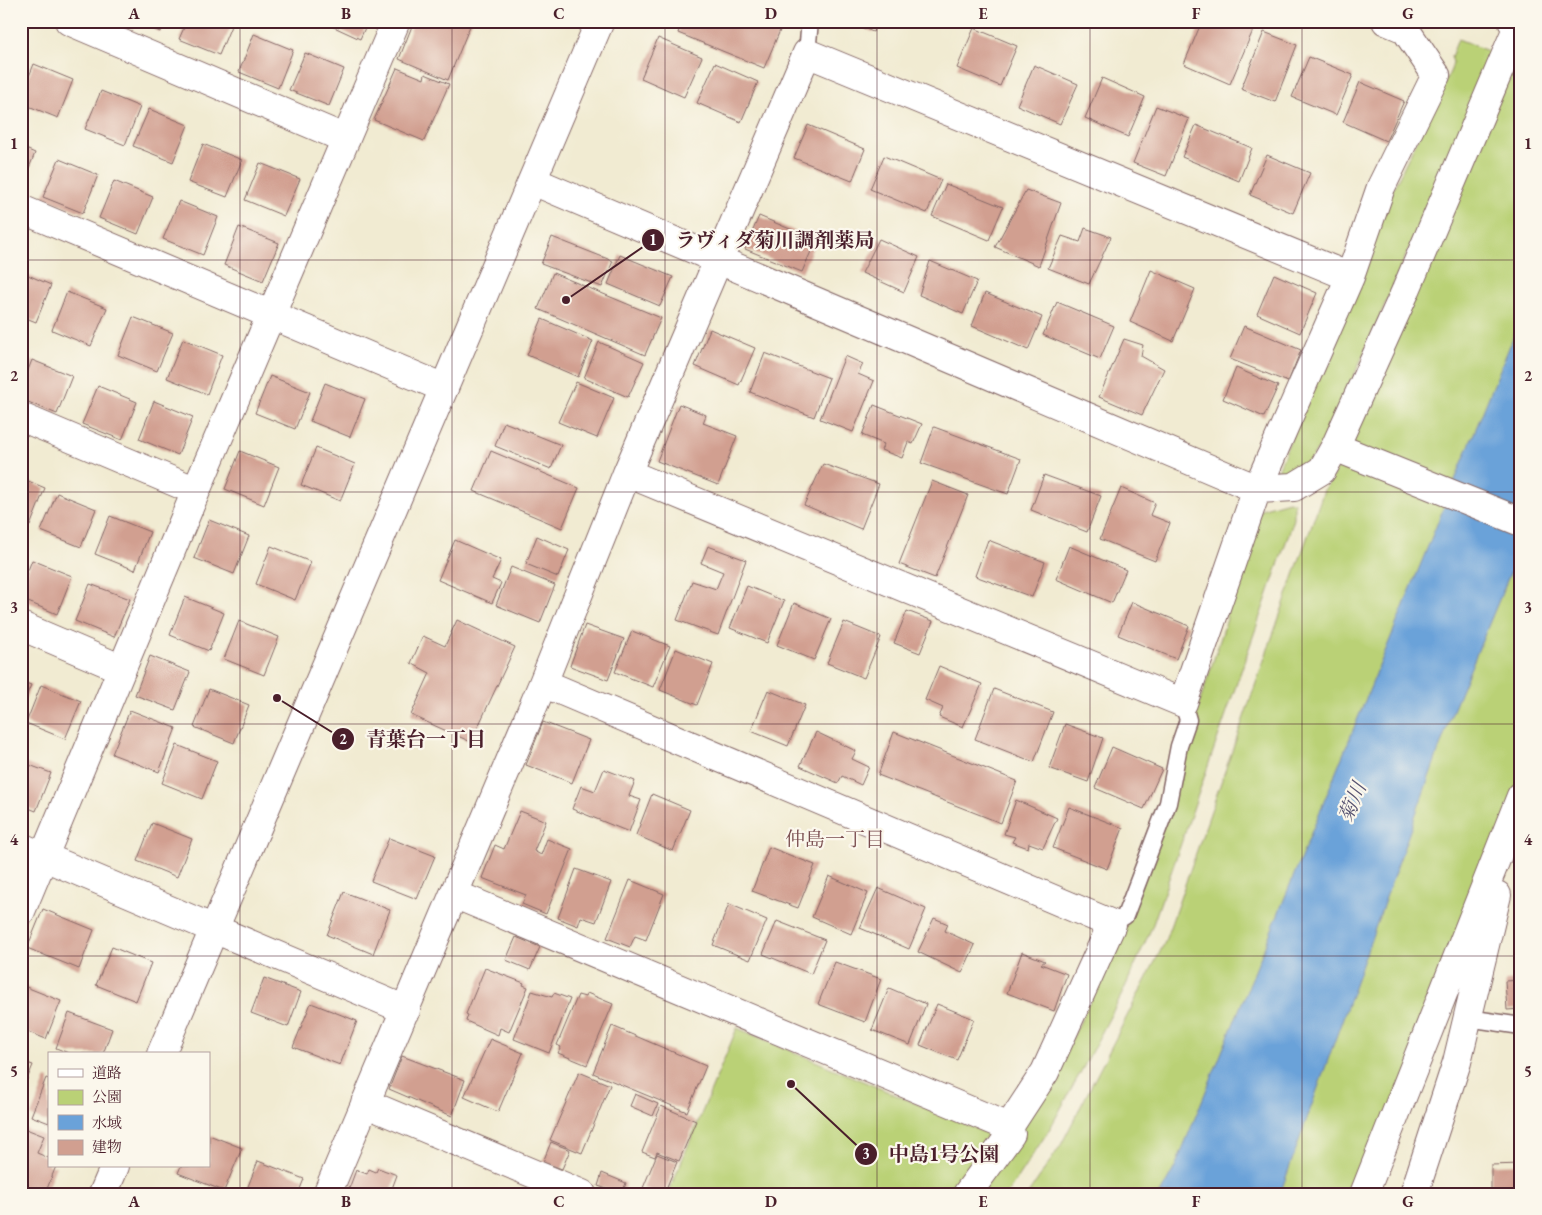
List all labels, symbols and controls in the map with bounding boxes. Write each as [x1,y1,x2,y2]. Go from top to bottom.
text: A [127,3,140,24]
text: B [341,3,351,24]
text: C [553,3,565,24]
text: D [765,3,777,24]
text: E [978,3,988,24]
text: F [1192,3,1201,24]
text: G [1402,3,1414,24]
text: 1 [10,133,18,154]
text: 1 [1524,133,1532,154]
callout: ラヴィダ菊川調剤薬局 [640,222,885,257]
text: ラヴィダ菊川調剤薬局 [676,227,874,253]
text: 1 [649,230,657,249]
text: 2 [10,365,19,386]
text: 2 [1524,365,1533,386]
text: 3 [10,597,18,618]
text: 3 [1524,597,1532,618]
callout: 青葉台一丁目 [331,722,496,757]
text: 青葉台一丁目 [366,726,486,752]
text: 2 [339,729,347,748]
water label: 菊川 [1332,777,1373,825]
district label: 仲島一丁目 [785,826,885,852]
text: 4 [10,829,19,850]
text: 4 [1524,829,1533,850]
legend [48,1052,210,1168]
text: 5 [10,1061,18,1082]
text: 5 [1524,1061,1532,1082]
text: 道路 [92,1063,122,1082]
text: 公園 [92,1087,122,1106]
text: 水域 [92,1113,122,1132]
callout: 中島1号公園 [853,1136,1009,1171]
text: 建物 [92,1137,122,1156]
text: 中島1号公園 [889,1141,999,1167]
text: 3 [862,1144,870,1163]
text: A [127,1191,140,1212]
text: B [341,1191,351,1212]
text: C [553,1191,565,1212]
text: D [765,1191,777,1212]
text: E [978,1191,988,1212]
text: F [1192,1191,1201,1212]
text: G [1402,1191,1414,1212]

